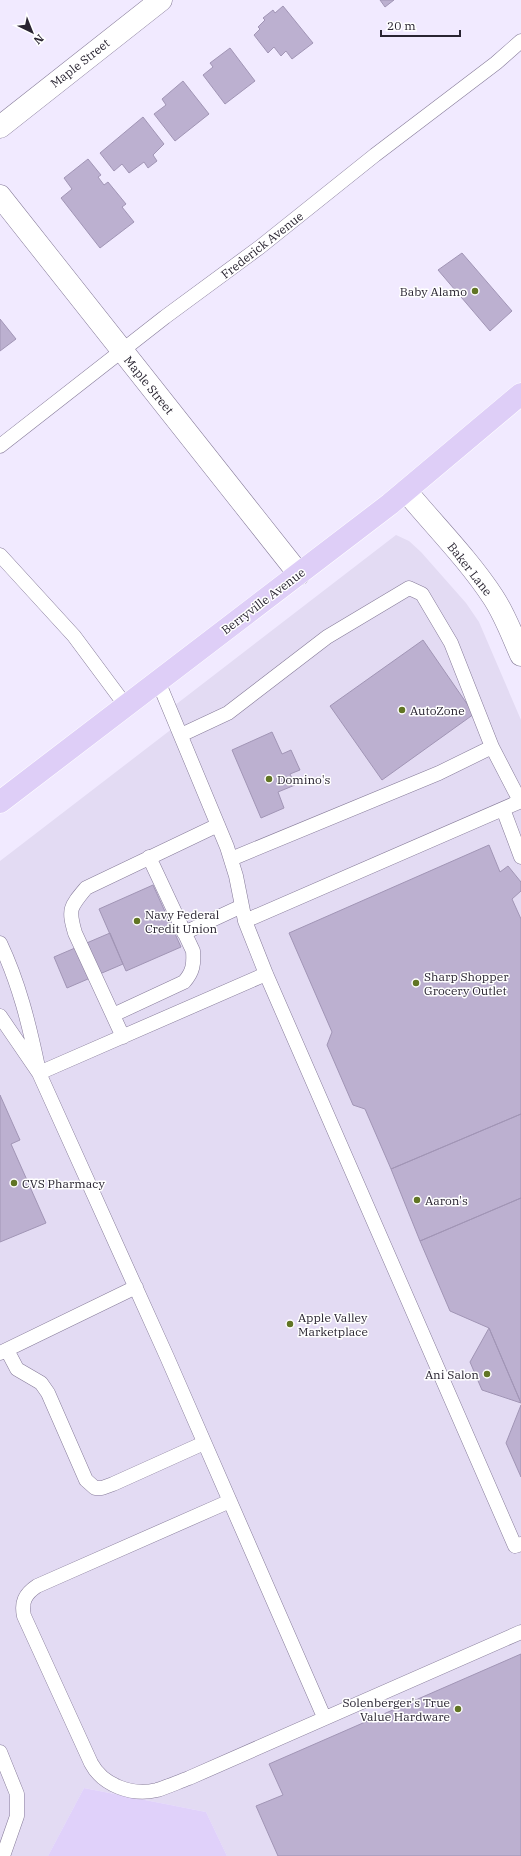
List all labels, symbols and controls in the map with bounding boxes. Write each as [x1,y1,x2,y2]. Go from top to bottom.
north arrow [12,12,52,52]
scale bar [381,12,460,38]
text: 20 m [387,18,416,33]
text: N [31,31,47,48]
street label: Maple Street [47,35,113,91]
street label: Frederick Avenue [218,208,306,282]
place label: Baby Alamo [400,284,467,299]
marker: Baby Alamo [470,286,480,296]
street label: Maple Street [121,353,177,417]
street label: Baker Lane [444,539,496,599]
street label: Berryville Avenue [218,565,308,637]
place label: AutoZone [410,703,465,718]
marker: AutoZone [397,705,407,715]
place label: Domino's [277,772,331,787]
marker: Domino's [264,774,274,784]
place label: Navy Federal Credit Union [145,907,220,936]
marker: Navy Federal Credit Union [132,916,142,926]
place label: Sharp Shopper Grocery Outlet [424,969,509,998]
marker: Sharp Shopper Grocery Outlet [411,978,421,988]
place label: CVS Pharmacy [22,1176,106,1191]
marker: CVS Pharmacy [9,1178,19,1188]
place label: Aaron's [425,1193,468,1208]
marker: Aaron's [412,1195,422,1205]
place label: Apple Valley Marketplace [298,1310,368,1339]
marker: Apple Valley Marketplace [285,1319,295,1329]
place label: Ani Salon [425,1367,479,1382]
marker: Ani Salon [482,1369,492,1379]
place label: Solenberger's True Value Hardware [342,1695,450,1724]
marker: Solenberger's True Value Hardware [453,1704,463,1714]

